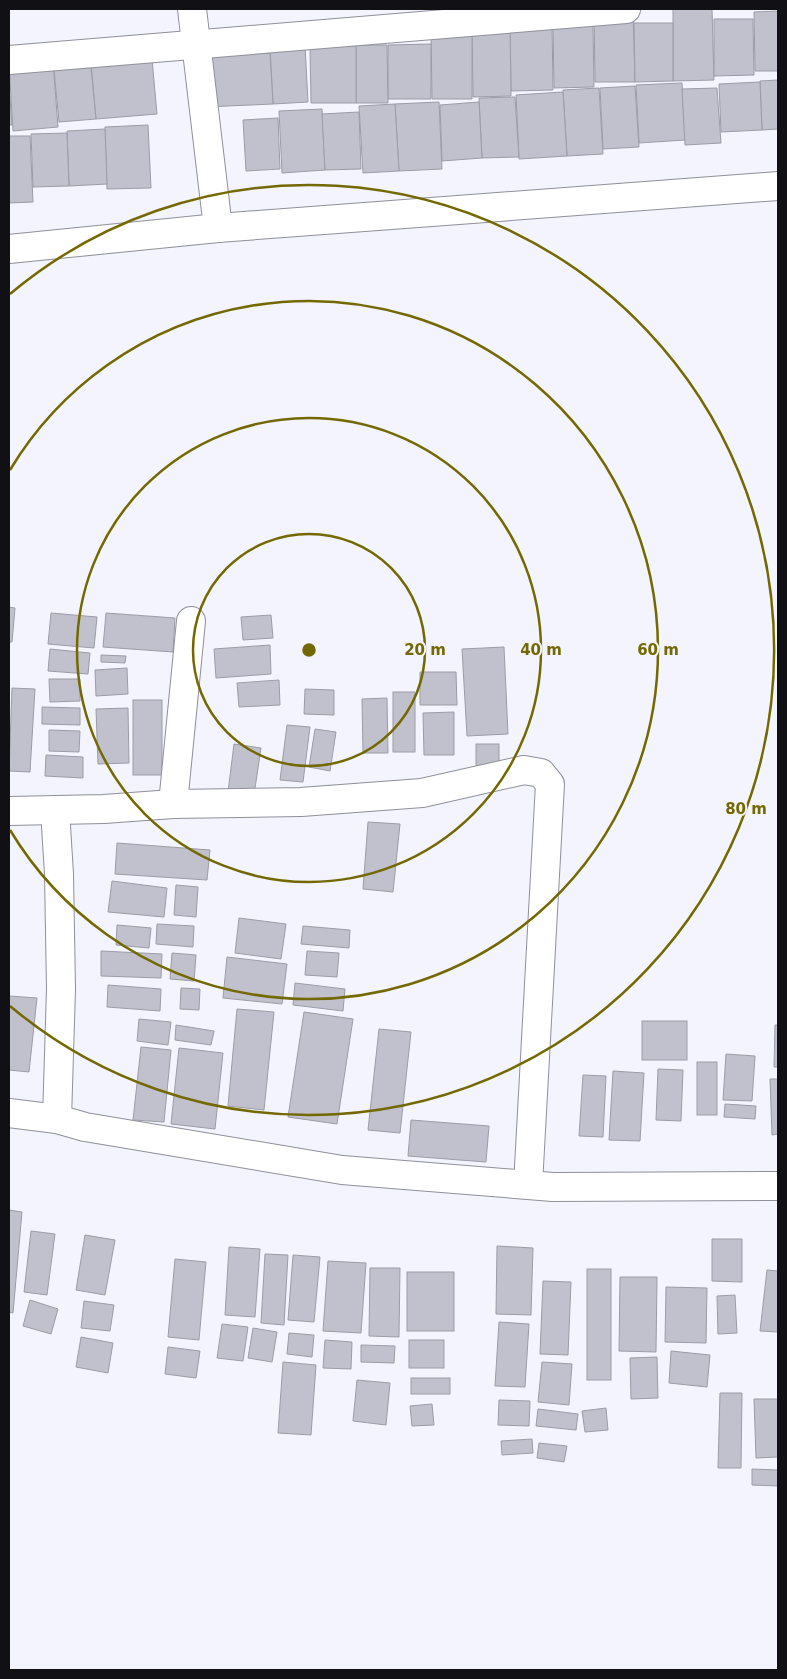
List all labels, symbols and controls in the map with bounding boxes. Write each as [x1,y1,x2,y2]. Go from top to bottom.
centre of rings [300,641,318,659]
text: 20 m [404,641,446,659]
text: 40 m [520,641,562,659]
text: 60 m [637,641,679,659]
text: 80 m [725,800,767,818]

